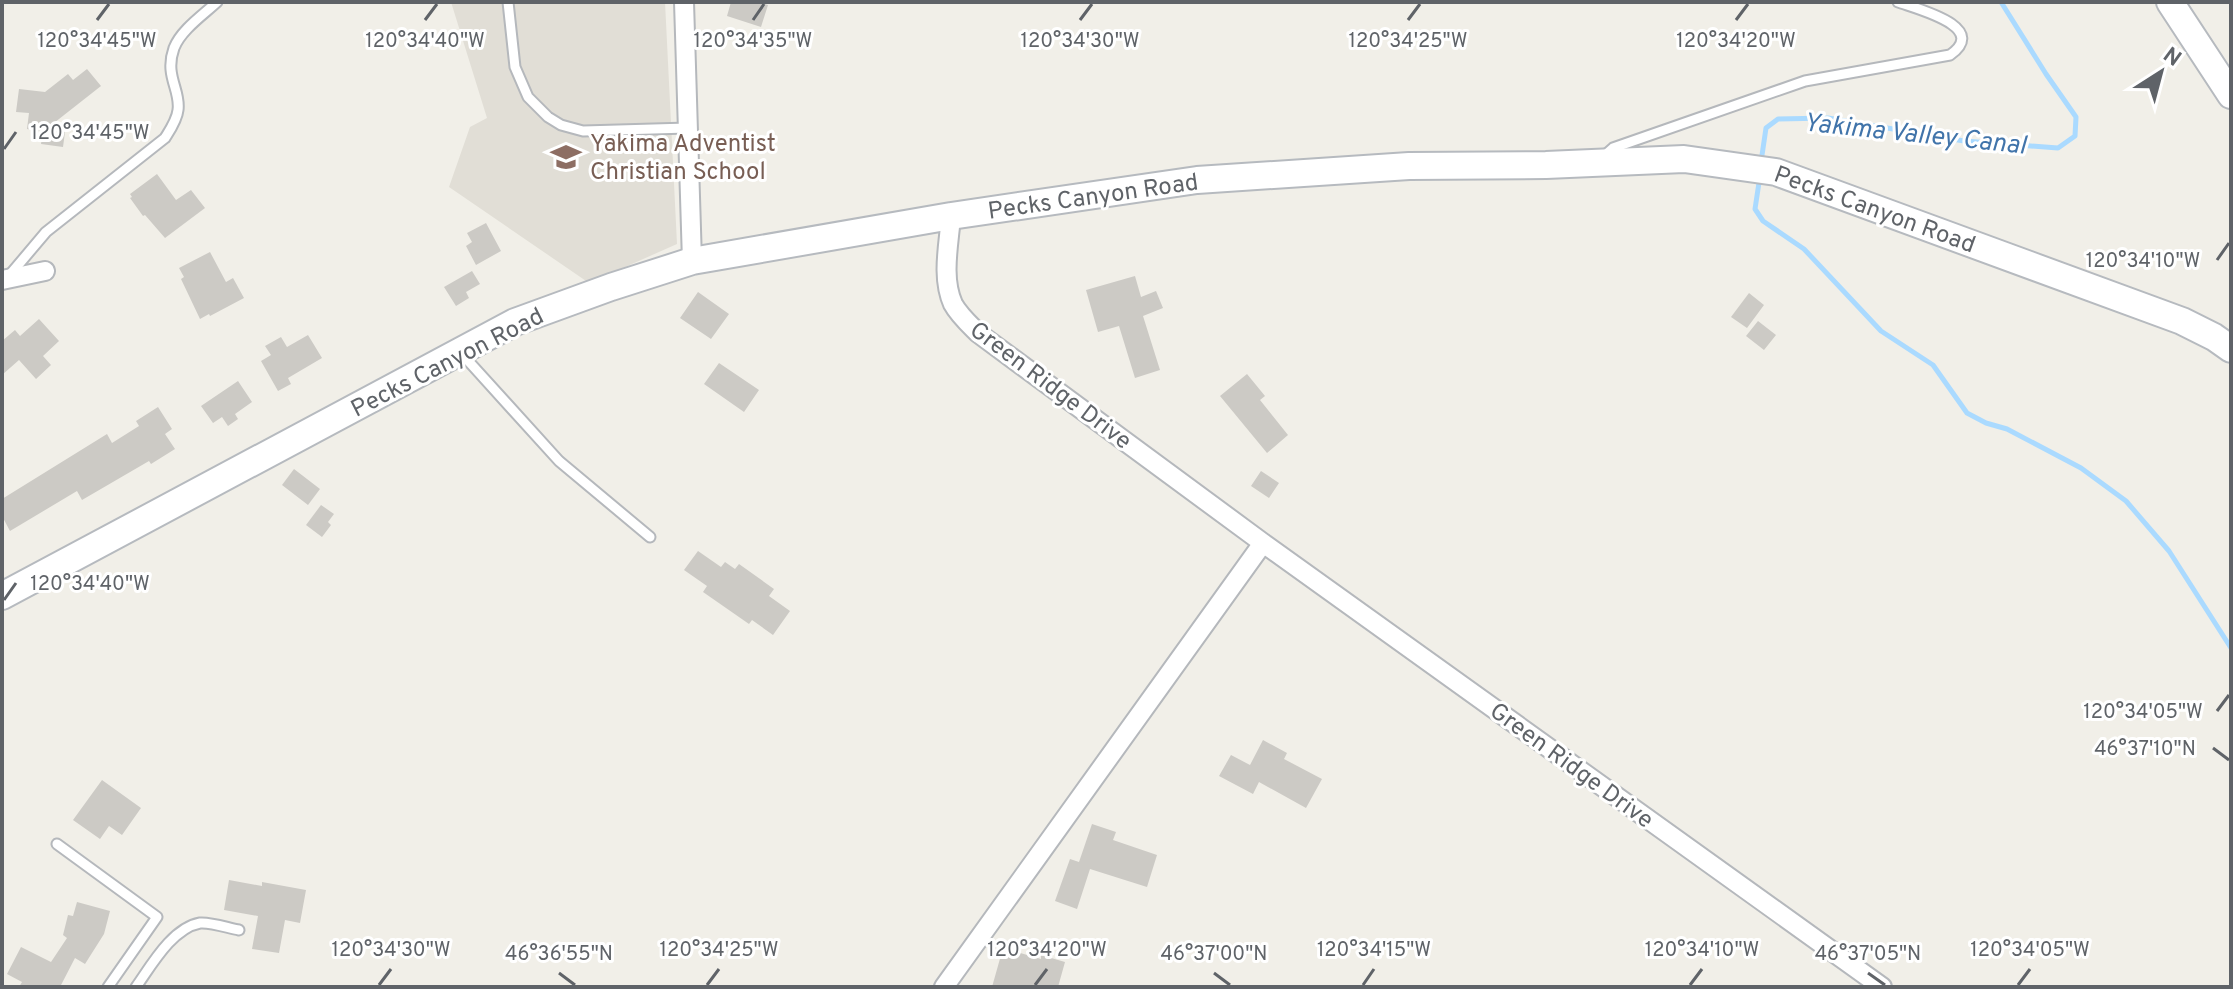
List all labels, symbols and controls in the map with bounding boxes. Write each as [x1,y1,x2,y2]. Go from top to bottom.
text: 120°34'45"W [37,29,157,55]
text: 120°34'40"W [365,29,485,55]
text: 120°34'35"W [694,29,812,55]
text: 120°34'30"W [1021,29,1140,55]
text: 120°34'25"W [1349,29,1467,55]
text: 120°34'20"W [1676,29,1796,55]
north arrow [2121,32,2201,112]
text: N [2157,42,2186,73]
water label: Yakima Valley Canal [1802,107,2029,164]
text: 120°34'45"W [30,121,150,147]
place label: Yakima Adventist Christian School [590,130,776,188]
school or university icon: Yakima Adventist Christian School [549,140,583,174]
street label: Pecks Canyon Road [1769,160,1979,261]
street label: Pecks Canyon Road [986,168,1200,228]
text: 120°34'10"W [2086,249,2200,275]
street label: Pecks Canyon Road [347,302,549,425]
street label: Green Ridge Drive [963,316,1137,457]
text: 120°34'40"W [30,572,150,598]
street label: Green Ridge Drive [1483,697,1659,836]
text: 120°34'05"W [2083,700,2203,726]
text: 46°37'10"N [2094,737,2196,763]
text: 120°34'30"W [332,938,451,964]
text: 120°34'25"W [660,938,778,964]
text: 120°34'20"W [987,938,1107,964]
text: 120°34'15"W [1317,938,1431,964]
text: 120°34'10"W [1645,938,1759,964]
text: 120°34'05"W [1970,938,2090,964]
text: 46°36'55"N [505,942,613,968]
text: 46°37'00"N [1161,942,1267,968]
text: 46°37'05"N [1815,942,1921,968]

